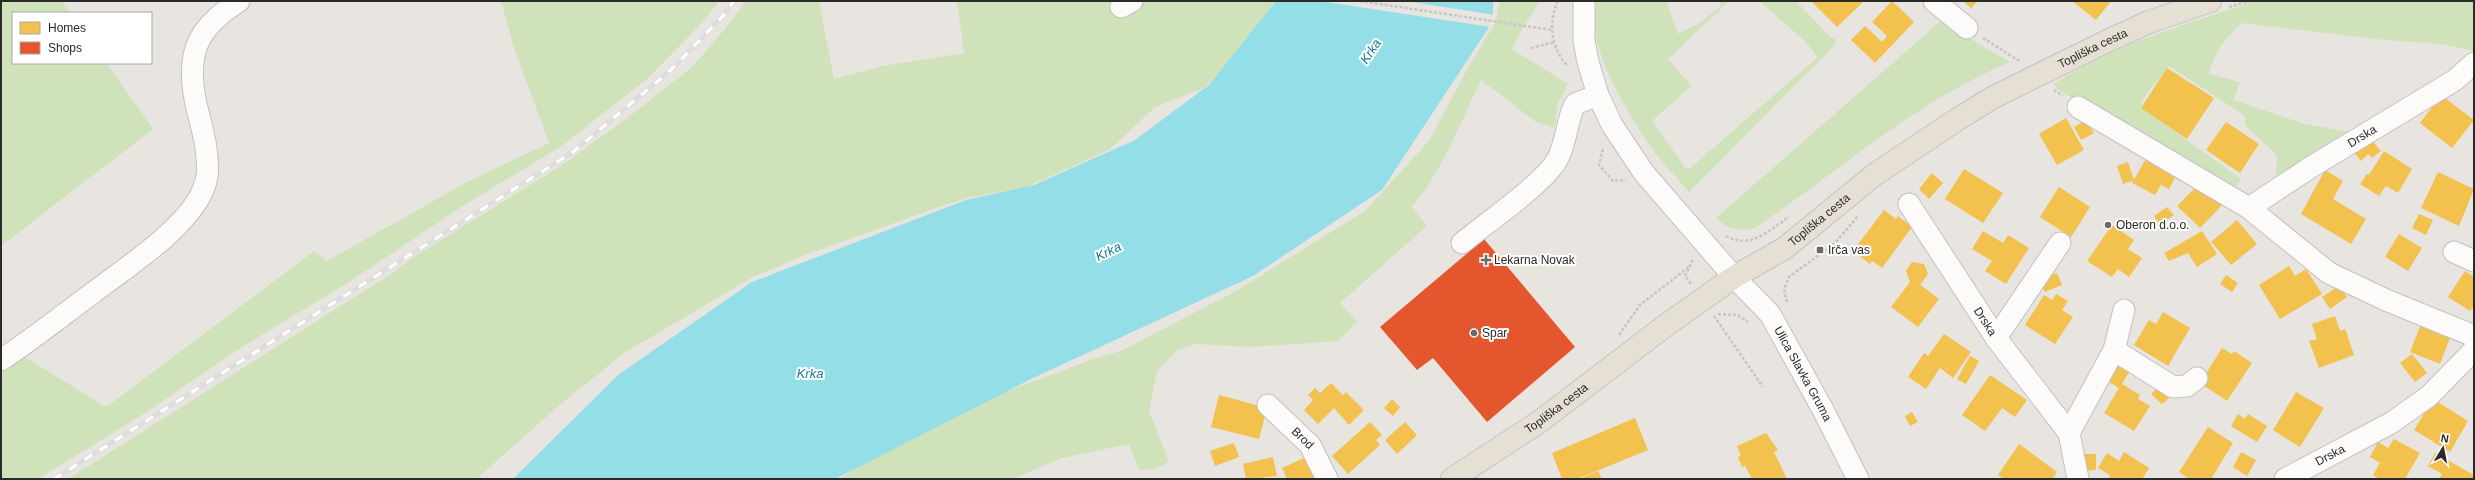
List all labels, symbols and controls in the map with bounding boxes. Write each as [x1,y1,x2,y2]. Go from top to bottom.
legend [12,12,152,64]
text: Homes [48,21,86,35]
street label: Topliška cesta [2056,26,2130,71]
water label: Krka [1357,36,1384,67]
text: Shops [48,41,82,55]
street label: Drska [2345,122,2379,150]
street label: Topliška cesta [1786,190,1853,249]
place label: Oberon d.o.o. [2116,218,2189,232]
marker: Oberon d.o.o. [2103,220,2113,230]
water label: Krka [1093,239,1124,264]
place label: Irča vas [1828,243,1870,257]
marker: Irča vas [1815,245,1825,255]
place label: Lekarna Novak [1494,253,1576,267]
marker: Lekarna Novak [1481,255,1491,265]
street label: Drska [1971,304,2000,339]
street label: Ulica Slavka Gruma [1771,324,1835,424]
place label: Spar [1482,326,1507,340]
marker: Spar [1469,328,1479,338]
water label: Krka [797,366,823,381]
street label: Topliška cesta [1522,380,1591,436]
street label: Brod [1289,424,1317,452]
north arrow [2423,428,2463,468]
text: N [2440,432,2450,445]
street label: Drska [2313,442,2348,469]

